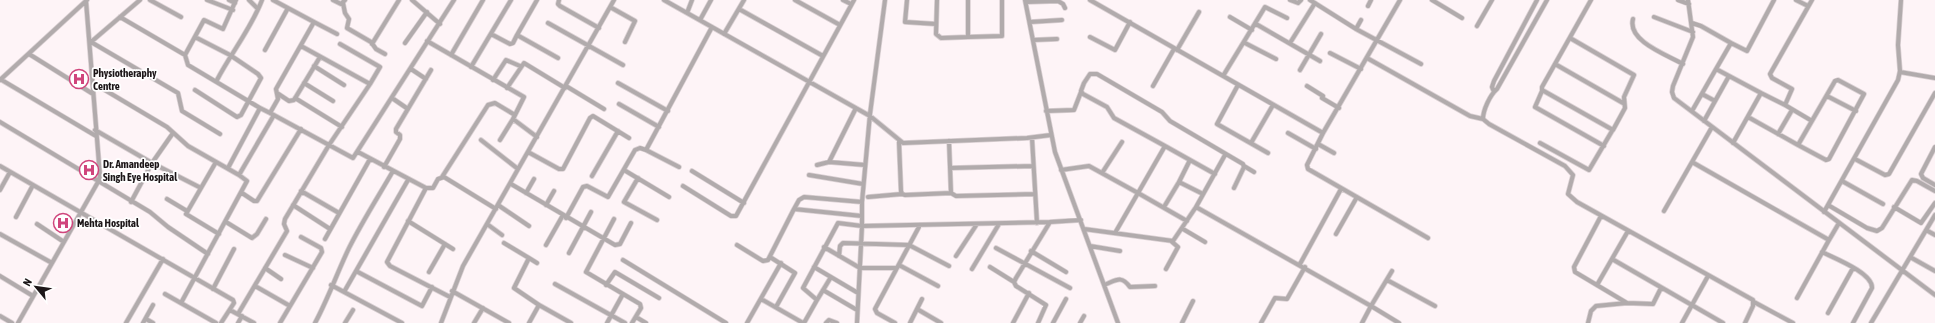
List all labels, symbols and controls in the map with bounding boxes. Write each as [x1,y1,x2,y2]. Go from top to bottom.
place label: Physiotheraphy Centre [93,67,157,92]
hospital icon: Physiotheraphy Centre [68,68,90,90]
place label: Dr. Amandeep Singh Eye Hospital [103,158,178,183]
hospital icon: Dr. Amandeep Singh Eye Hospital [78,159,100,181]
hospital icon: Mehta Hospital [52,212,74,234]
place label: Mehta Hospital [77,217,140,229]
north arrow [16,267,56,307]
text: N [20,276,34,288]

